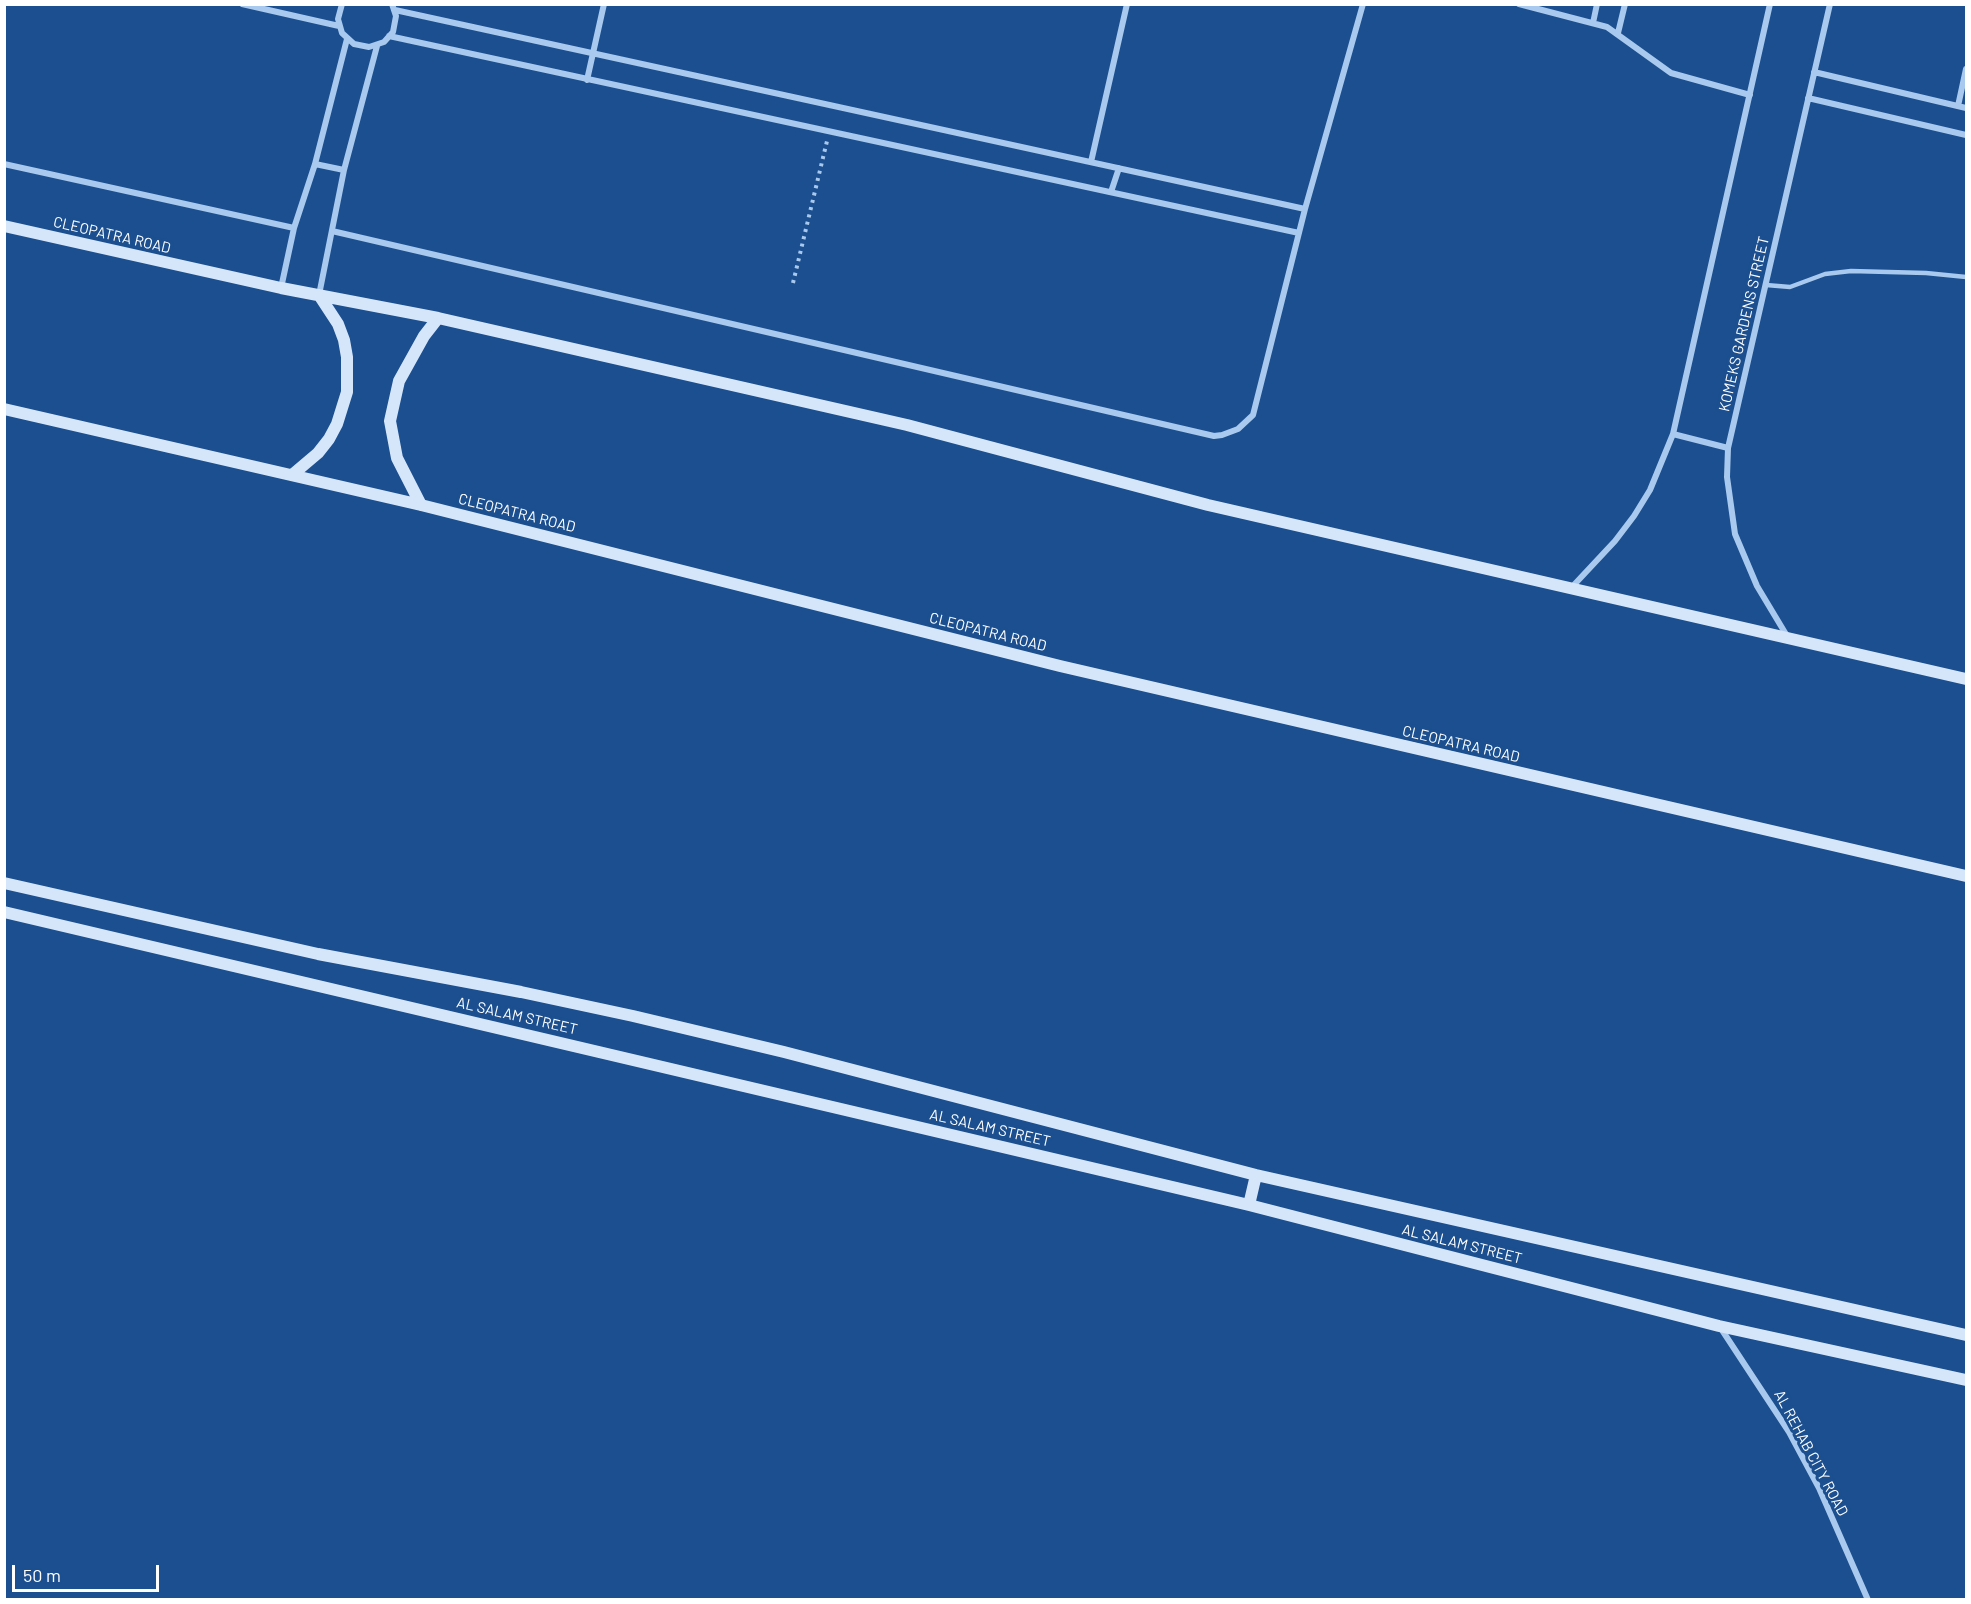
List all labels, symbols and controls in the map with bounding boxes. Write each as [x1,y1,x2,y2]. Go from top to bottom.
street label: CLEOPATRA ROAD [52,213,172,257]
street label: KOMEKS GARDENS STREET [1715,235,1773,413]
street label: CLEOPATRA ROAD [457,490,577,536]
street label: CLEOPATRA ROAD [928,609,1048,655]
street label: CLEOPATRA ROAD [1401,722,1521,766]
street label: AL SALAM STREET [455,993,579,1039]
street label: AL SALAM STREET [928,1105,1052,1151]
street label: AL SALAM STREET [1400,1220,1524,1268]
street label: AL REHAB CITY ROAD [1770,1387,1852,1519]
scale bar [15,1553,162,1591]
text: 50 m [23,1564,61,1586]

